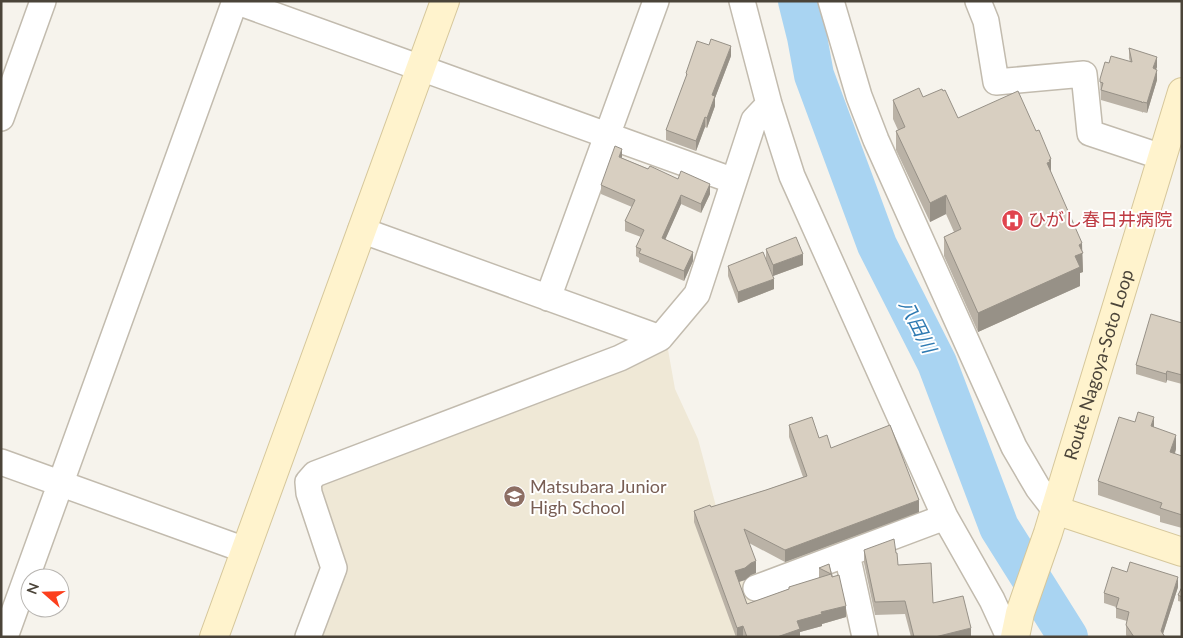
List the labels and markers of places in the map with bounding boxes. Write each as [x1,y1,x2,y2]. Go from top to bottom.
hospital icon: ひがし春日井病院 [1000,208,1024,232]
place label: ひがし春日井病院 [1028,208,1172,230]
place label: Matsubara Junior High School [530,475,667,518]
school or university icon: Matsubara Junior High School [502,485,526,509]

